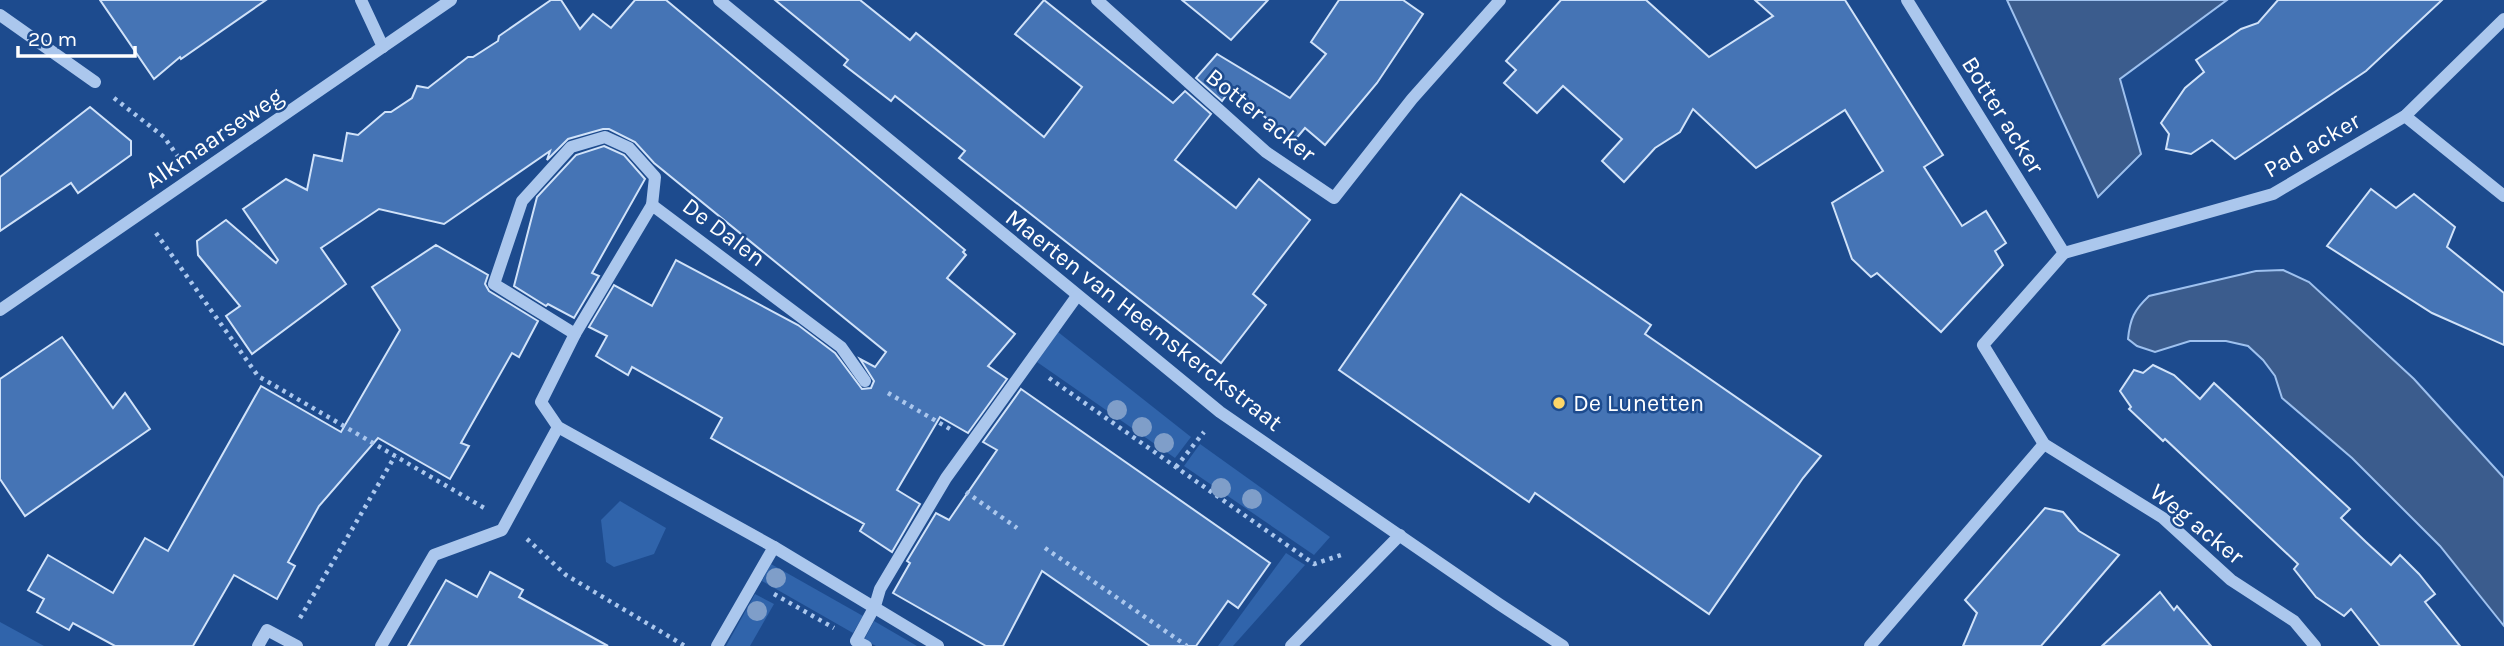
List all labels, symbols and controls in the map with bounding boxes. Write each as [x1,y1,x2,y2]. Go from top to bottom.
scale bar [18,14,135,58]
text: 20 m [28,27,77,51]
street label: Botter acker [1956,51,2050,179]
street label: Botter acker [1201,62,1322,168]
street label: Alkmaarseweg [140,81,288,194]
street label: Pad acker [2259,106,2365,184]
street label: De Dalen [677,192,771,272]
street label: Maerten van Heemskerckstraat [1000,203,1288,437]
place label: De Lunetten [1573,389,1704,417]
marker: De Lunetten [1551,395,1567,411]
street label: Weg acker [2145,478,2250,570]

